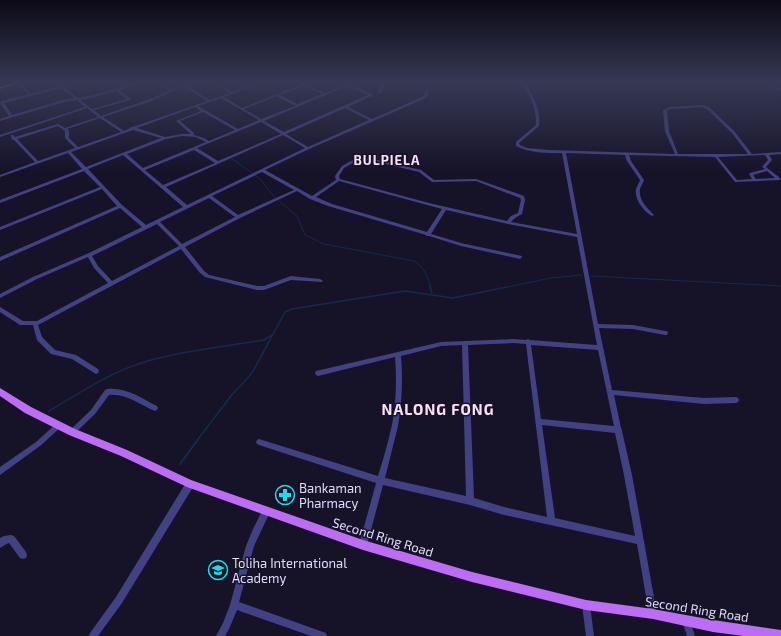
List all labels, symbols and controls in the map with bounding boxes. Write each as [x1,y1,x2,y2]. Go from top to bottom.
district label: BULPIELA [353,152,421,168]
district label: NALONG FONG [382,400,494,418]
place label: Bankaman Pharmacy [299,480,362,511]
pharmacy icon: Bankaman Pharmacy [274,484,296,506]
street label: Second Ring Road [331,514,435,560]
place label: Toliha International Academy [232,555,347,586]
school or university icon: Toliha International Academy [207,559,229,581]
street label: Second Ring Road [644,593,750,625]

